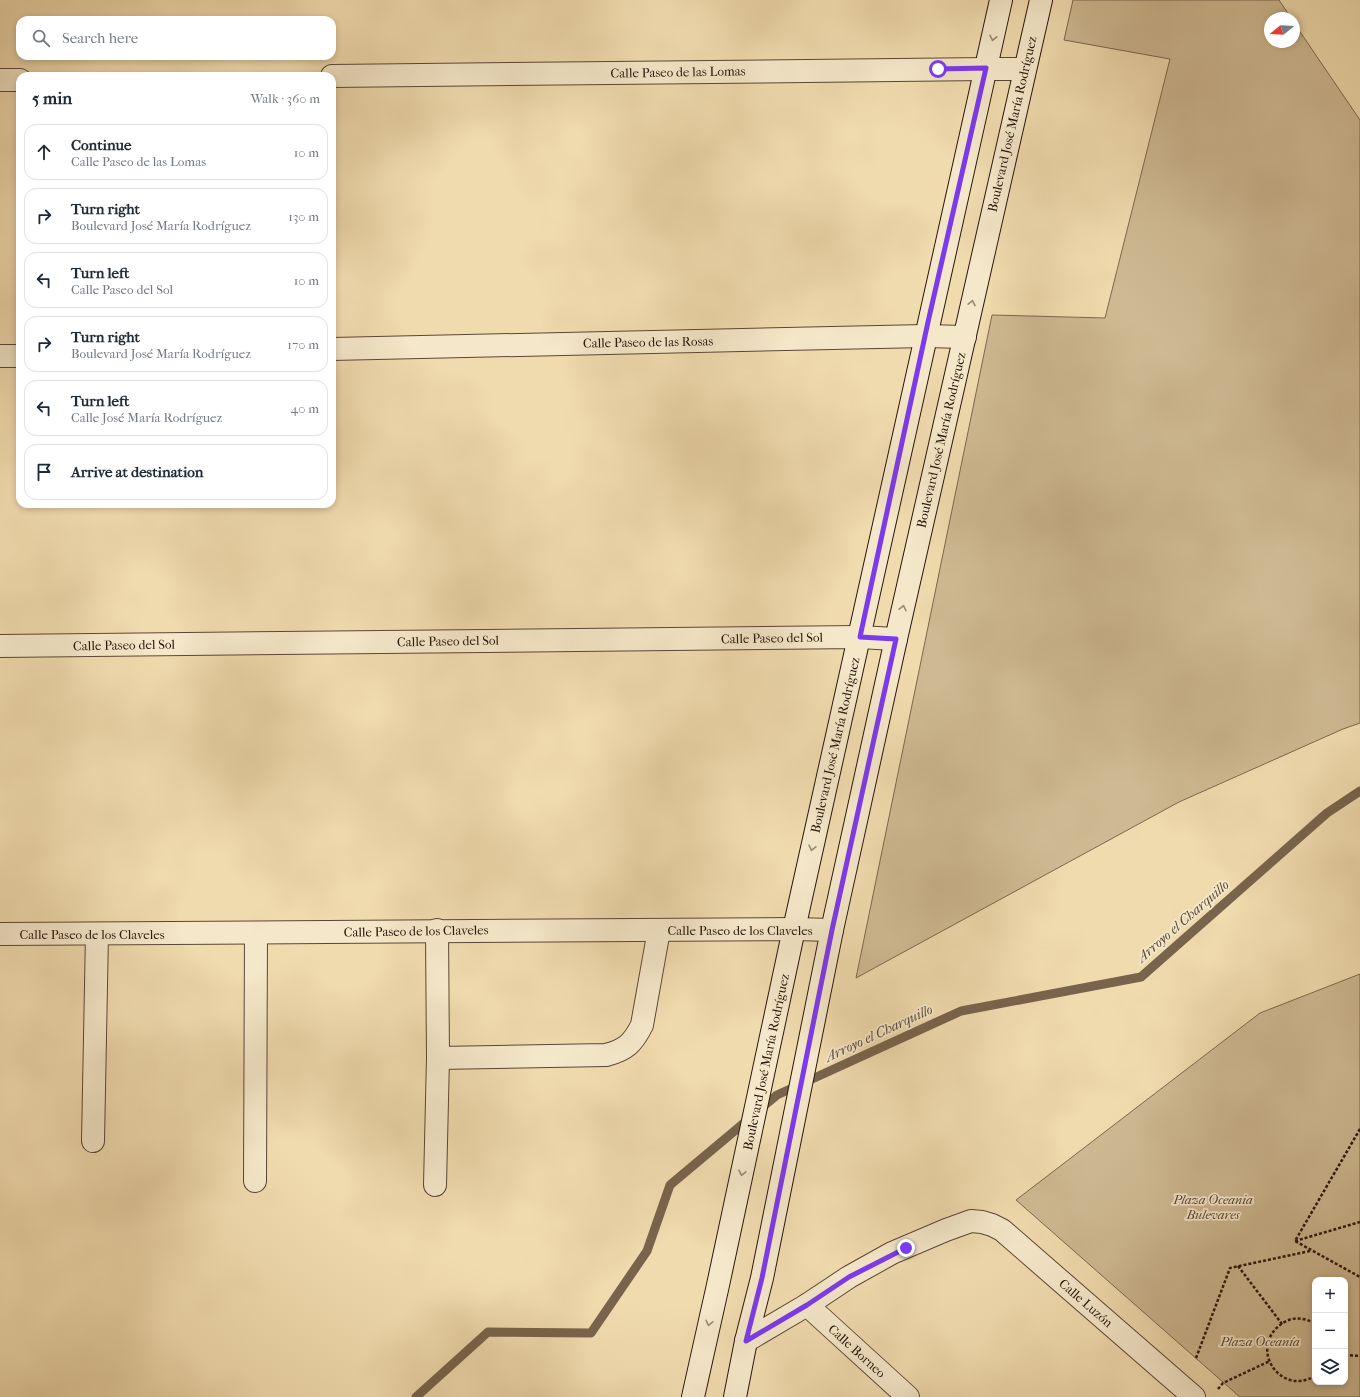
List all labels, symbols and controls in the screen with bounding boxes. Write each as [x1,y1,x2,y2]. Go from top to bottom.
north arrow [1264,12,1300,48]
search box [16,16,336,60]
icon: search [30,27,52,49]
text: Search here [62,29,138,47]
street label: Boulevard José María Rodríguez [984,34,1040,213]
one-way arrow [989,35,997,41]
route start [929,60,947,78]
street label: Calle Paseo de las Lomas [610,63,746,81]
text: 5 min [32,88,72,108]
text: Walk · 360 m [250,91,320,106]
text: Continue [71,136,131,154]
icon: ahead [33,141,55,163]
text: 10 m [294,145,319,160]
text: Calle Paseo de las Lomas [71,154,206,169]
text: Turn right [71,200,140,218]
icon: right [33,205,55,227]
text: 130 m [288,209,319,224]
text: Boulevard José María Rodríguez [71,218,251,233]
text: Turn left [71,264,129,282]
icon: left [33,269,55,291]
text: 10 m [294,273,319,288]
text: Calle Paseo del Sol [71,282,173,297]
one-way arrow [968,300,976,307]
text: Turn right [71,328,140,346]
icon: right [33,333,55,355]
street label: Calle Paseo de las Rosas [583,333,714,351]
text: 170 m [287,337,319,352]
text: Boulevard José María Rodríguez [71,346,251,361]
street label: Boulevard José María Rodríguez [913,350,969,529]
text: Turn left [71,392,129,410]
icon: left [33,397,55,419]
text: 40 m [291,401,319,416]
text: Calle José María Rodríguez [71,410,222,425]
icon: arrive [33,461,55,483]
text: Arrive at destination [71,463,203,481]
one-way arrow [898,604,906,611]
street label: Calle Paseo del Sol [721,630,824,646]
street label: Calle Paseo del Sol [397,633,500,649]
street label: Calle Paseo del Sol [73,637,176,653]
street label: Boulevard José María Rodríguez [807,655,863,834]
one-way arrow [809,845,817,851]
water label: Arroyo el Charquillo [1132,876,1233,967]
street label: Calle Paseo de los Claveles [343,922,489,940]
street label: Calle Paseo de los Claveles [668,923,813,938]
street label: Calle Paseo de los Claveles [20,927,165,942]
street label: Boulevard José María Rodríguez [740,972,792,1152]
water label: Arroyo el Charquillo [821,1001,935,1066]
one-way arrow [738,1169,746,1176]
park label: Plaza Oceania Bulevares [1172,1192,1253,1222]
route end [897,1239,915,1257]
street label: Calle Luzón [1056,1276,1116,1331]
map controls [1312,1277,1348,1385]
button: + [1312,1277,1348,1313]
button: − [1312,1313,1348,1349]
one-way arrow [706,1320,714,1327]
street label: Calle Borneo [825,1321,889,1381]
park label: Plaza Oceanía [1219,1334,1300,1349]
button: layers [1312,1349,1348,1385]

